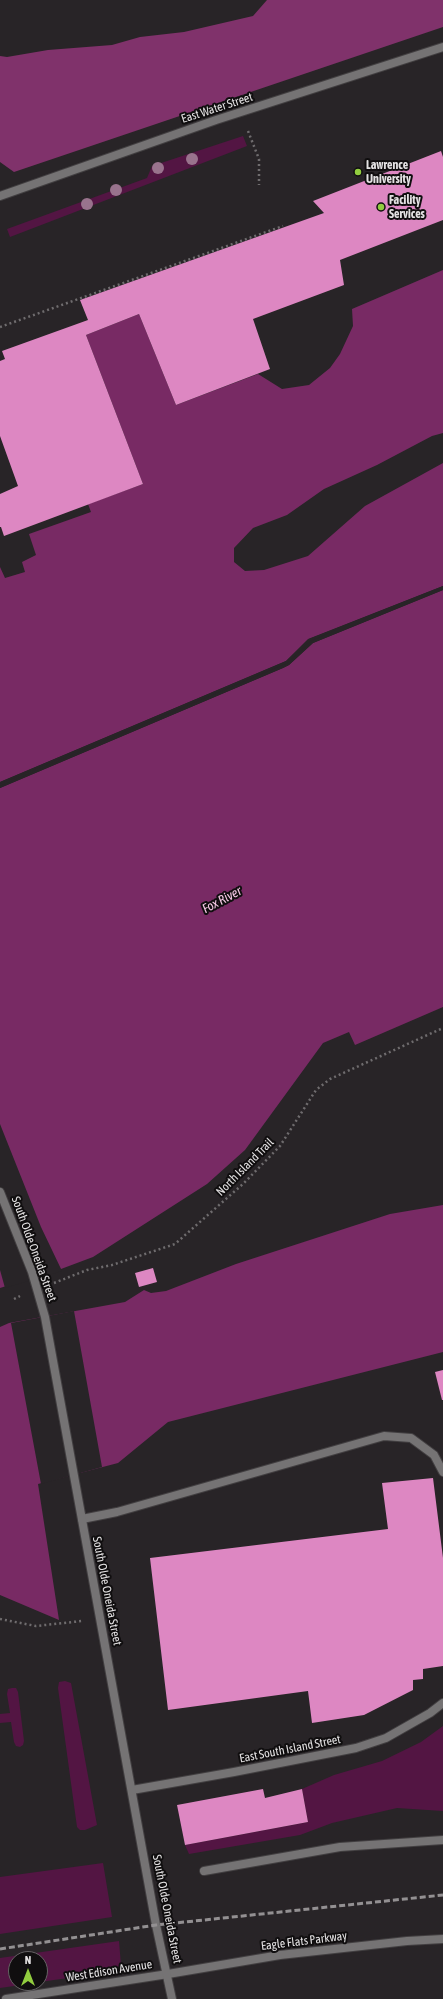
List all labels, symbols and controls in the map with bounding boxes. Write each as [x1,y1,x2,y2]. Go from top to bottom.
street label: East Water Street [179,90,255,126]
place label: Lawrence University [366,158,411,186]
marker: Lawrence University [353,167,363,177]
place label: Facility Services [389,193,425,221]
marker: Facility Services [376,202,386,212]
water label: Fox River [200,883,244,917]
street label: North Island Trail [213,1135,277,1199]
street label: South Olde Oneida Street [8,1195,60,1303]
street label: South Olde Oneida Street [89,1535,125,1647]
street label: East South Island Street [238,1732,342,1766]
street label: South Olde Oneida Street [149,1853,185,1965]
street label: Eagle Flats Parkway [260,1929,348,1953]
north arrow [8,1951,48,1991]
text: N [25,1954,31,1966]
street label: West Edison Avenue [65,1957,153,1985]

